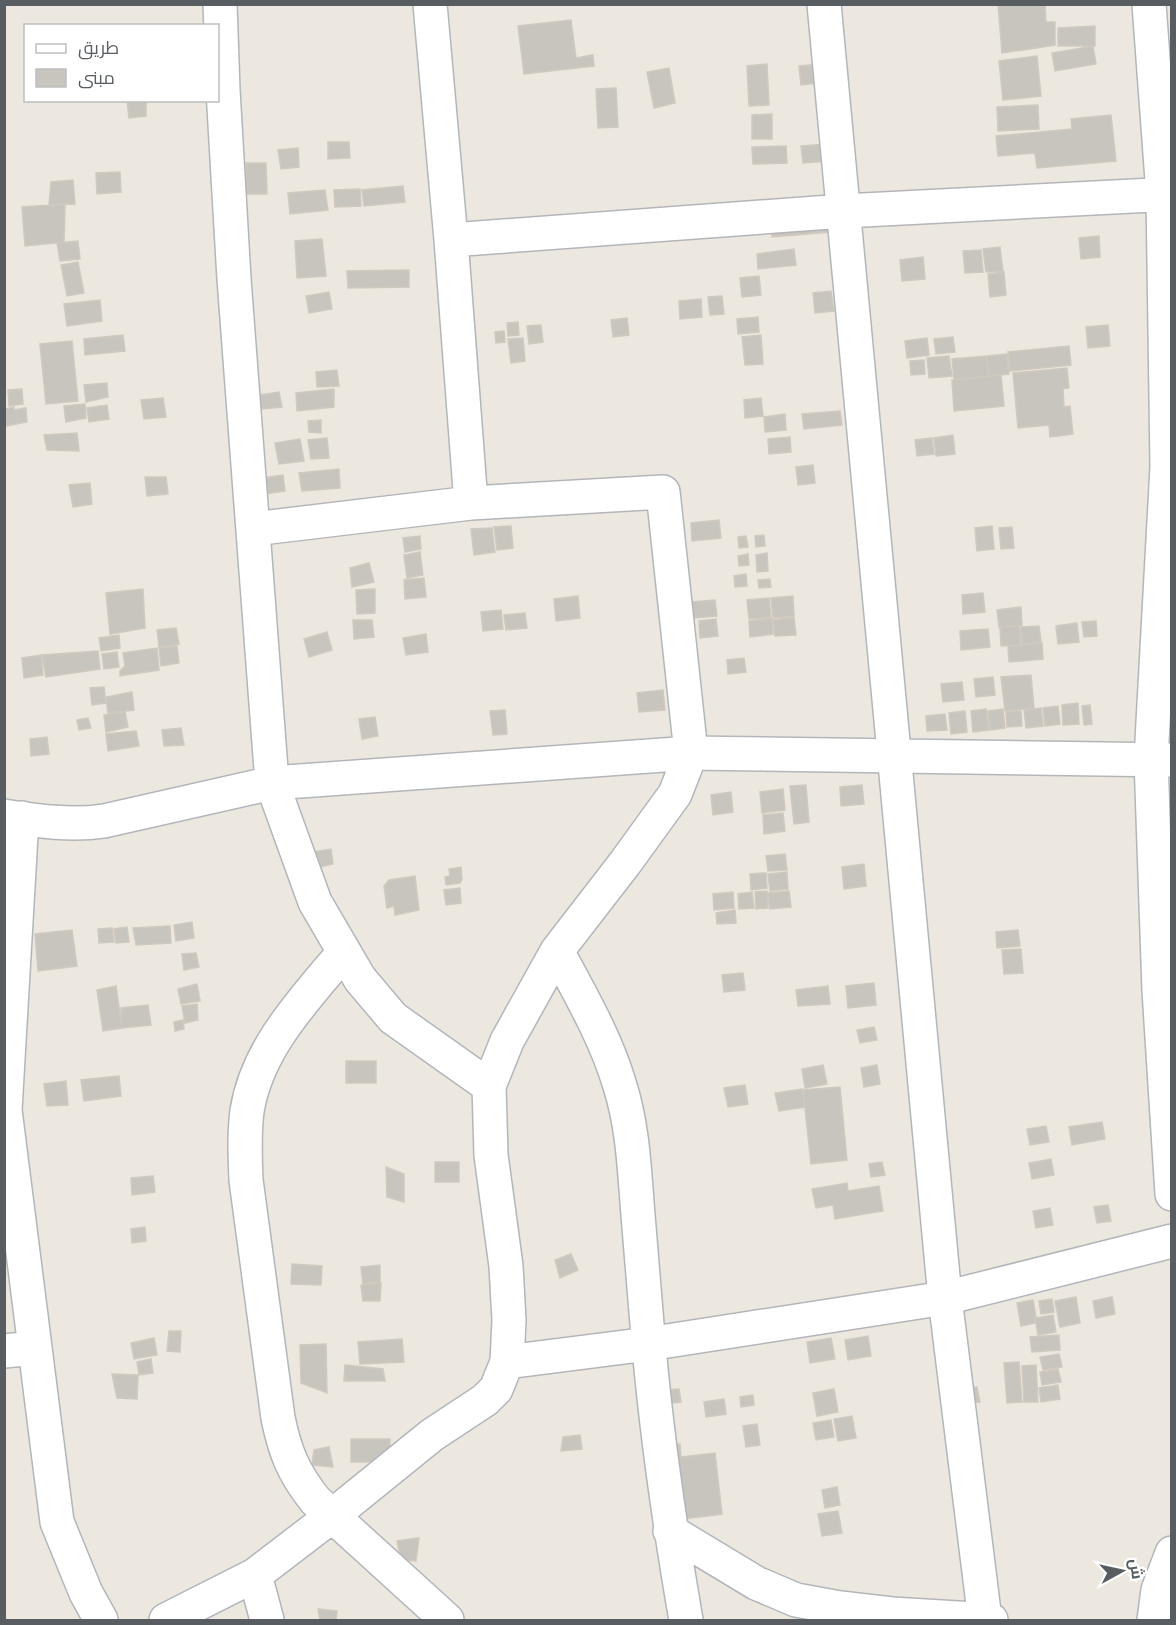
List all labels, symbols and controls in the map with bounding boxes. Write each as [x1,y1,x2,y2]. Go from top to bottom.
legend [24,24,219,102]
text: طريق [78,35,119,60]
text: مبنى [78,65,115,89]
north arrow [1092,1541,1152,1601]
text: ش [1125,1557,1149,1581]

